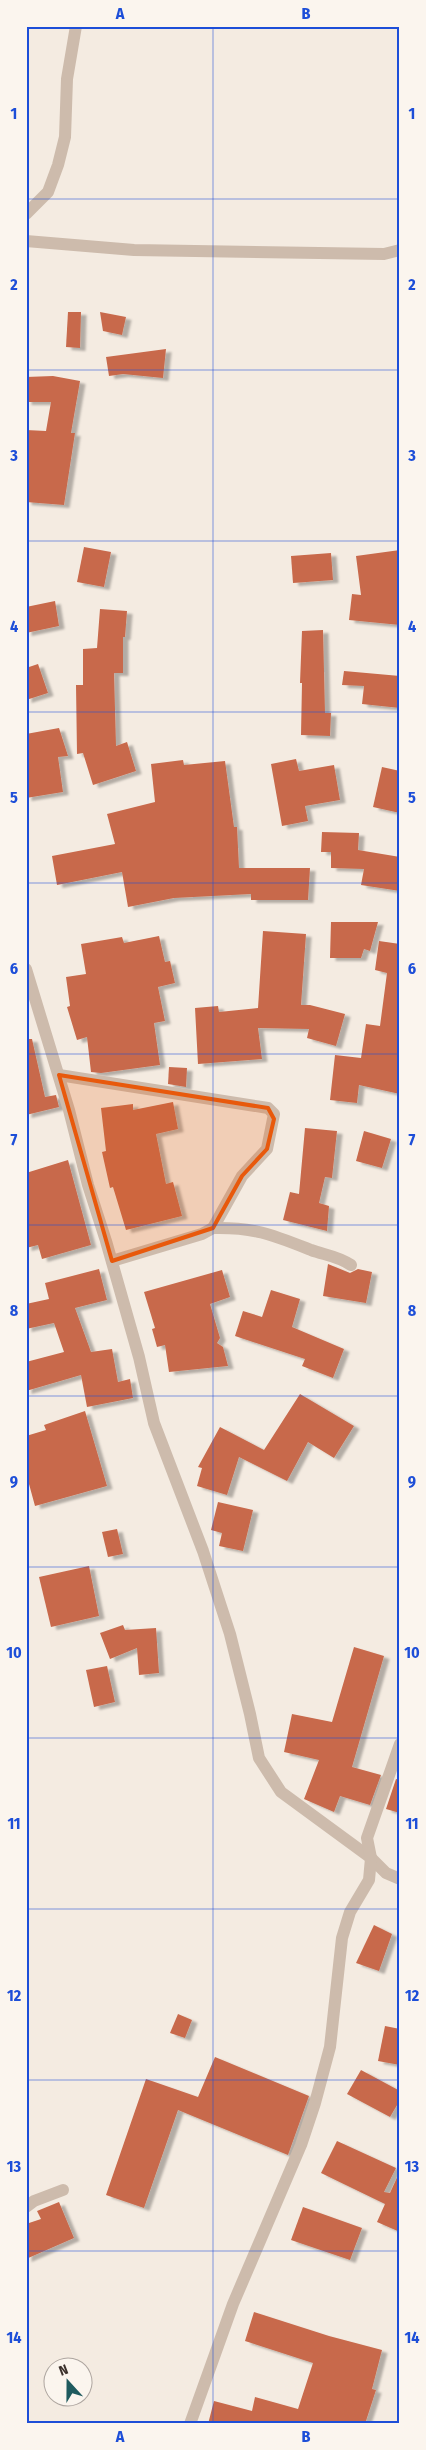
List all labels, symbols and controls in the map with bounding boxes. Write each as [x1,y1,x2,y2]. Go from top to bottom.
text: A [115,4,125,23]
text: B [302,4,311,23]
text: 1 [11,104,17,123]
text: 1 [409,104,415,123]
text: 2 [9,275,18,294]
text: 2 [407,275,416,294]
text: 3 [9,446,18,465]
text: 3 [407,446,416,465]
text: 4 [10,617,18,636]
text: 4 [408,617,416,636]
text: 5 [10,788,18,807]
text: 5 [408,788,416,807]
text: 6 [10,959,18,978]
text: 6 [408,959,416,978]
text: 7 [11,1130,18,1149]
text: 7 [409,1130,416,1149]
text: 8 [10,1301,19,1320]
text: 8 [408,1301,417,1320]
text: 9 [10,1472,18,1491]
text: 9 [408,1472,416,1491]
text: 10 [6,1643,22,1662]
text: 10 [404,1643,420,1662]
text: 11 [7,1814,21,1833]
text: 11 [405,1814,419,1833]
text: 12 [7,1986,22,2005]
text: 12 [405,1986,420,2005]
text: 13 [7,2157,22,2176]
text: 13 [405,2157,420,2176]
text: 14 [7,2328,22,2347]
text: 14 [405,2328,420,2347]
north arrow [42,2358,92,2408]
text: N [57,2361,70,2380]
text: A [115,2427,125,2446]
text: B [302,2427,311,2446]

